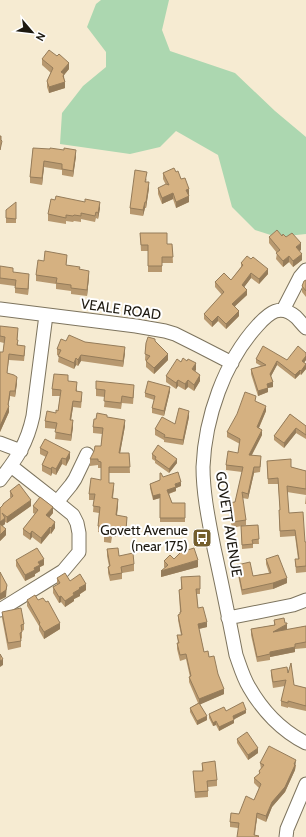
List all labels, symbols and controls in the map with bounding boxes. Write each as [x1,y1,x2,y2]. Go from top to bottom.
north arrow [12,12,52,52]
text: N [33,30,49,43]
street label: VEALE ROAD [80,294,162,324]
street label: GOVETT AVENUE [212,470,246,578]
place label: Govett Avenue (near 175) [100,521,188,555]
bus stop icon: Govett Avenue (near 175) [191,527,213,549]

